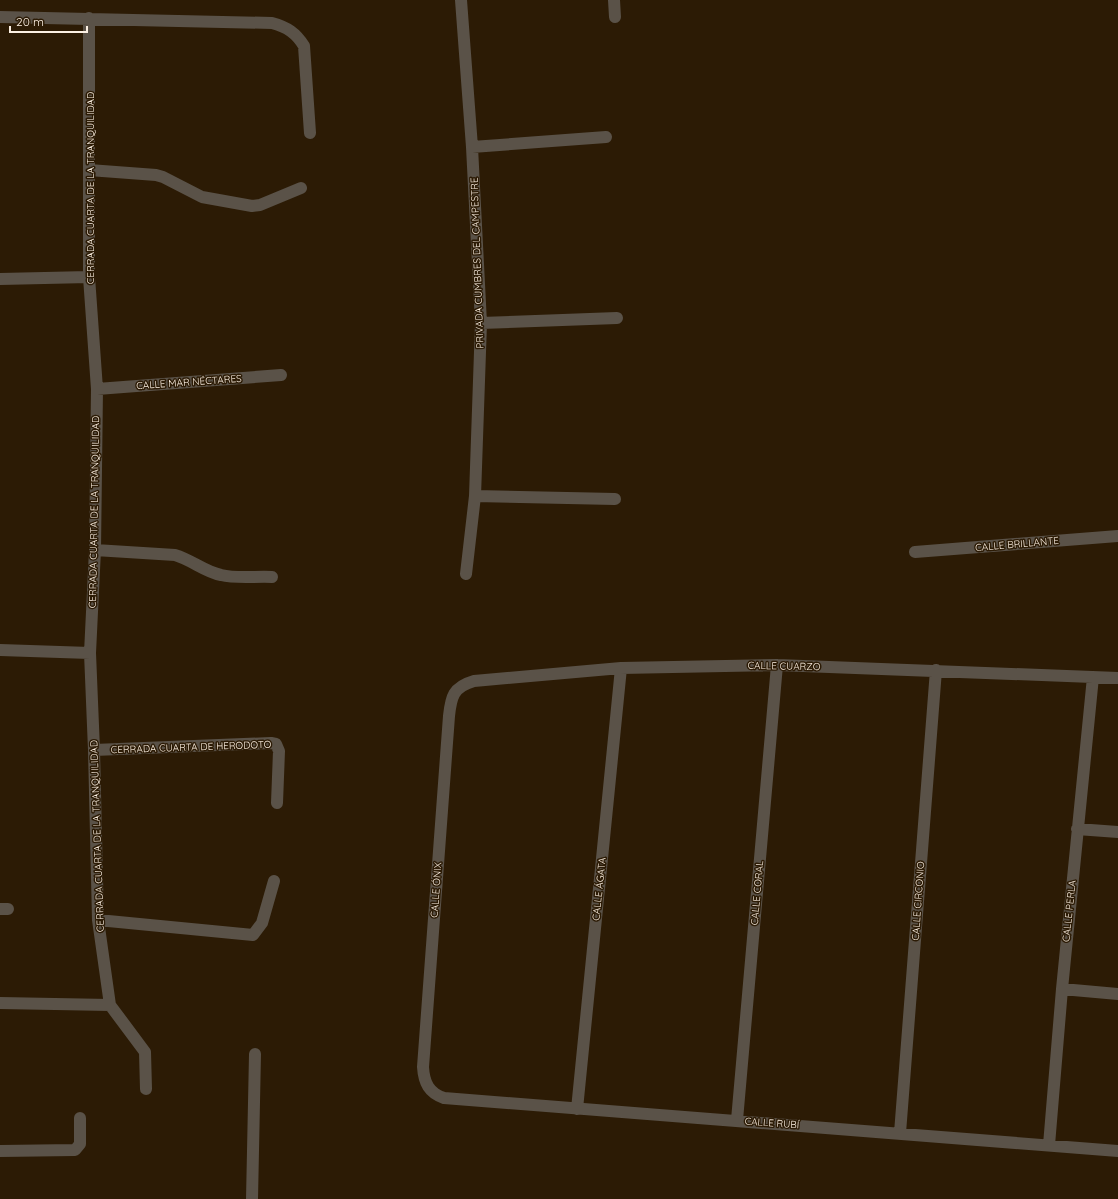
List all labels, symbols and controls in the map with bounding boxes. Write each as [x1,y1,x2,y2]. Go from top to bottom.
scale bar [10,8,87,34]
text: 20 m [16,14,44,29]
street label: CERRADA CUARTA DE LA TRANQUILIDAD [84,92,97,284]
street label: PRIVADA CUMBRES DEL CAMPESTRE [468,177,486,349]
street label: CALLE MAR NÉCTARES [136,372,243,392]
street label: CERRADA CUARTA DE LA TRANQUILIDAD [86,416,102,608]
street label: CALLE BRILLANTE [975,534,1060,554]
street label: CALLE CUARZO [747,659,821,673]
street label: CERRADA CUARTA DE HERODOTO [111,738,272,756]
street label: CERRADA CUARTA DE LA TRANQUILIDAD [87,740,107,932]
street label: CALLE ÁGATA [589,856,609,921]
street label: CALLE CORAL [748,860,766,926]
street label: CALLE CIRCONIO [909,861,927,941]
street label: CALLE ÓNIX [428,862,444,918]
street label: CALLE PERLA [1059,879,1079,943]
street label: CALLE RUBÍ [744,1115,800,1131]

